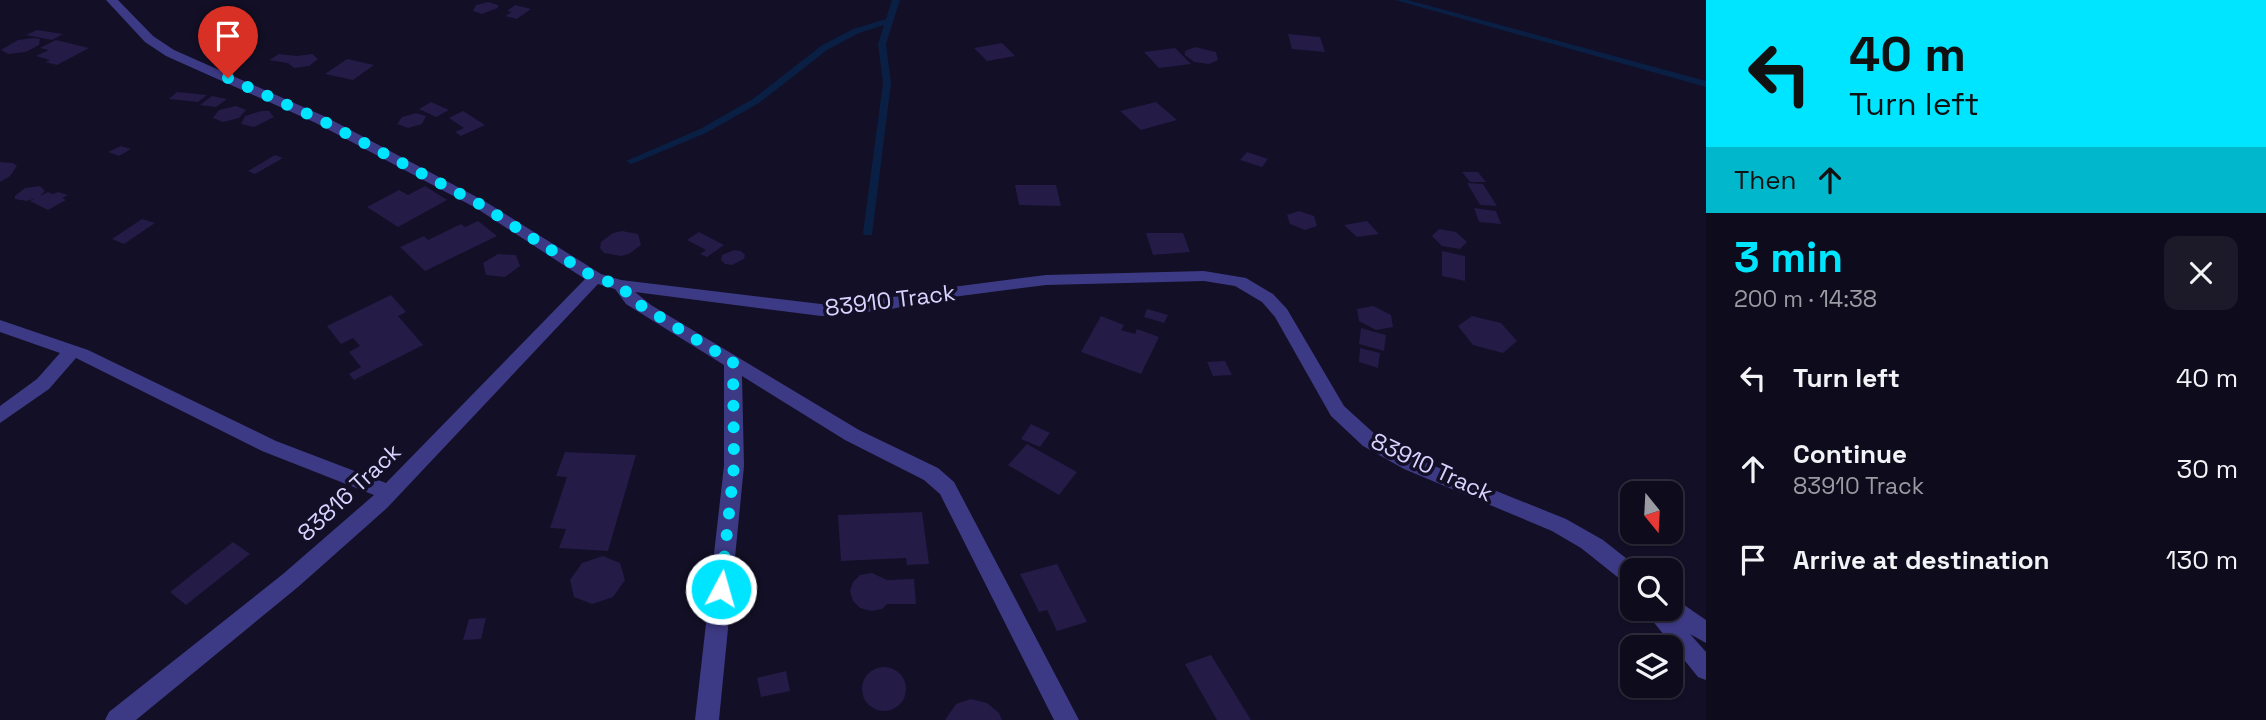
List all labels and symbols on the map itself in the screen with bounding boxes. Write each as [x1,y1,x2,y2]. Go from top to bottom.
pin [198,6,258,78]
street label: 83910 Track [823,277,957,323]
street label: 83910 Track [1366,426,1498,508]
street label: 83816 Track [291,436,407,548]
north arrow [1620,481,1684,544]
position arrow [684,552,758,626]

